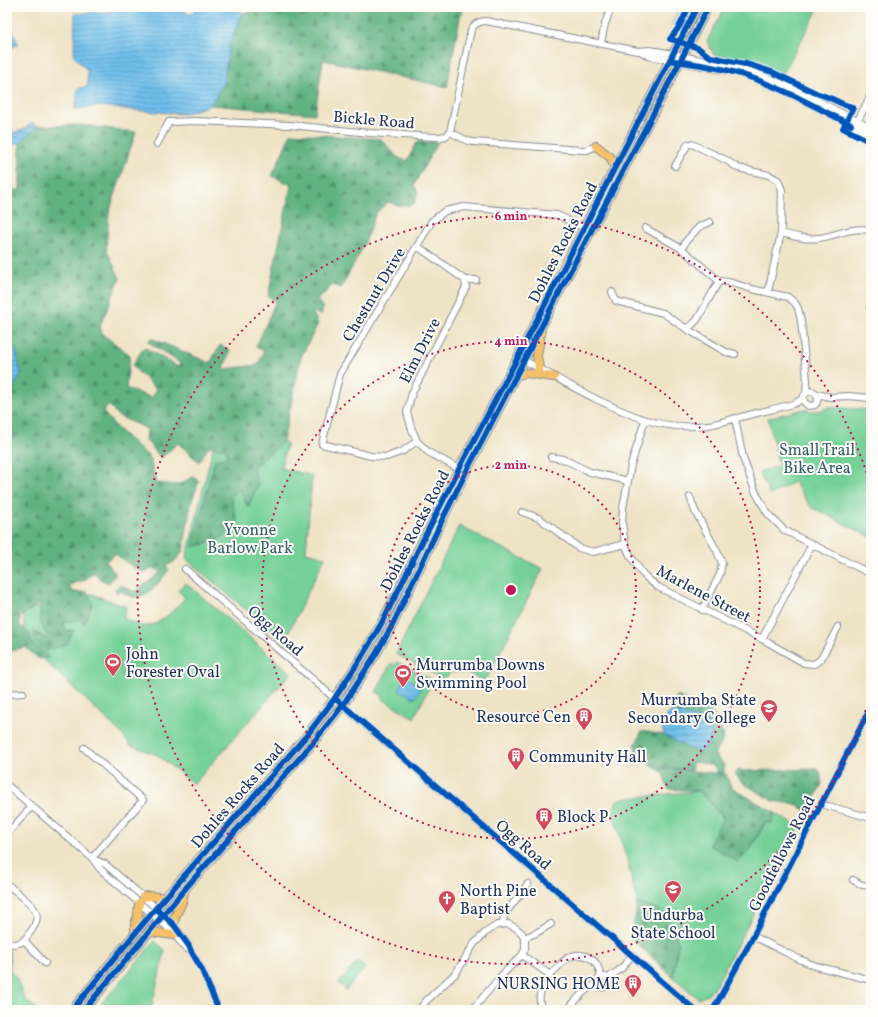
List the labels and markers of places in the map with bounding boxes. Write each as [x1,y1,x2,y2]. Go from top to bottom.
centre of rings [504,583,518,597]
place label: John Forester Oval [126,644,220,684]
sports icon: John Forester Oval [103,652,123,677]
place label: Murrumba Downs Swimming Pool [416,655,545,695]
sports icon: Murrumba Downs Swimming Pool [393,663,413,688]
place label: Murrumba State Secondary College [628,690,756,730]
school or university icon: Murrumba State Secondary College [759,698,779,723]
building icon: Resource Cen [574,706,594,731]
place label: Resource Cen [476,707,571,729]
building icon: Community Hall [506,746,526,771]
place label: Community Hall [529,747,646,769]
building icon: Block P [534,806,554,831]
place label: Block P [557,807,608,829]
school or university icon: Undurba State School [663,879,683,904]
place label: North Pine Baptist [460,881,537,921]
church icon: North Pine Baptist [437,889,457,914]
place label: Undurba State School [630,905,716,945]
building icon: NURSING HOME [623,973,643,998]
place label: NURSING HOME [497,974,620,996]

